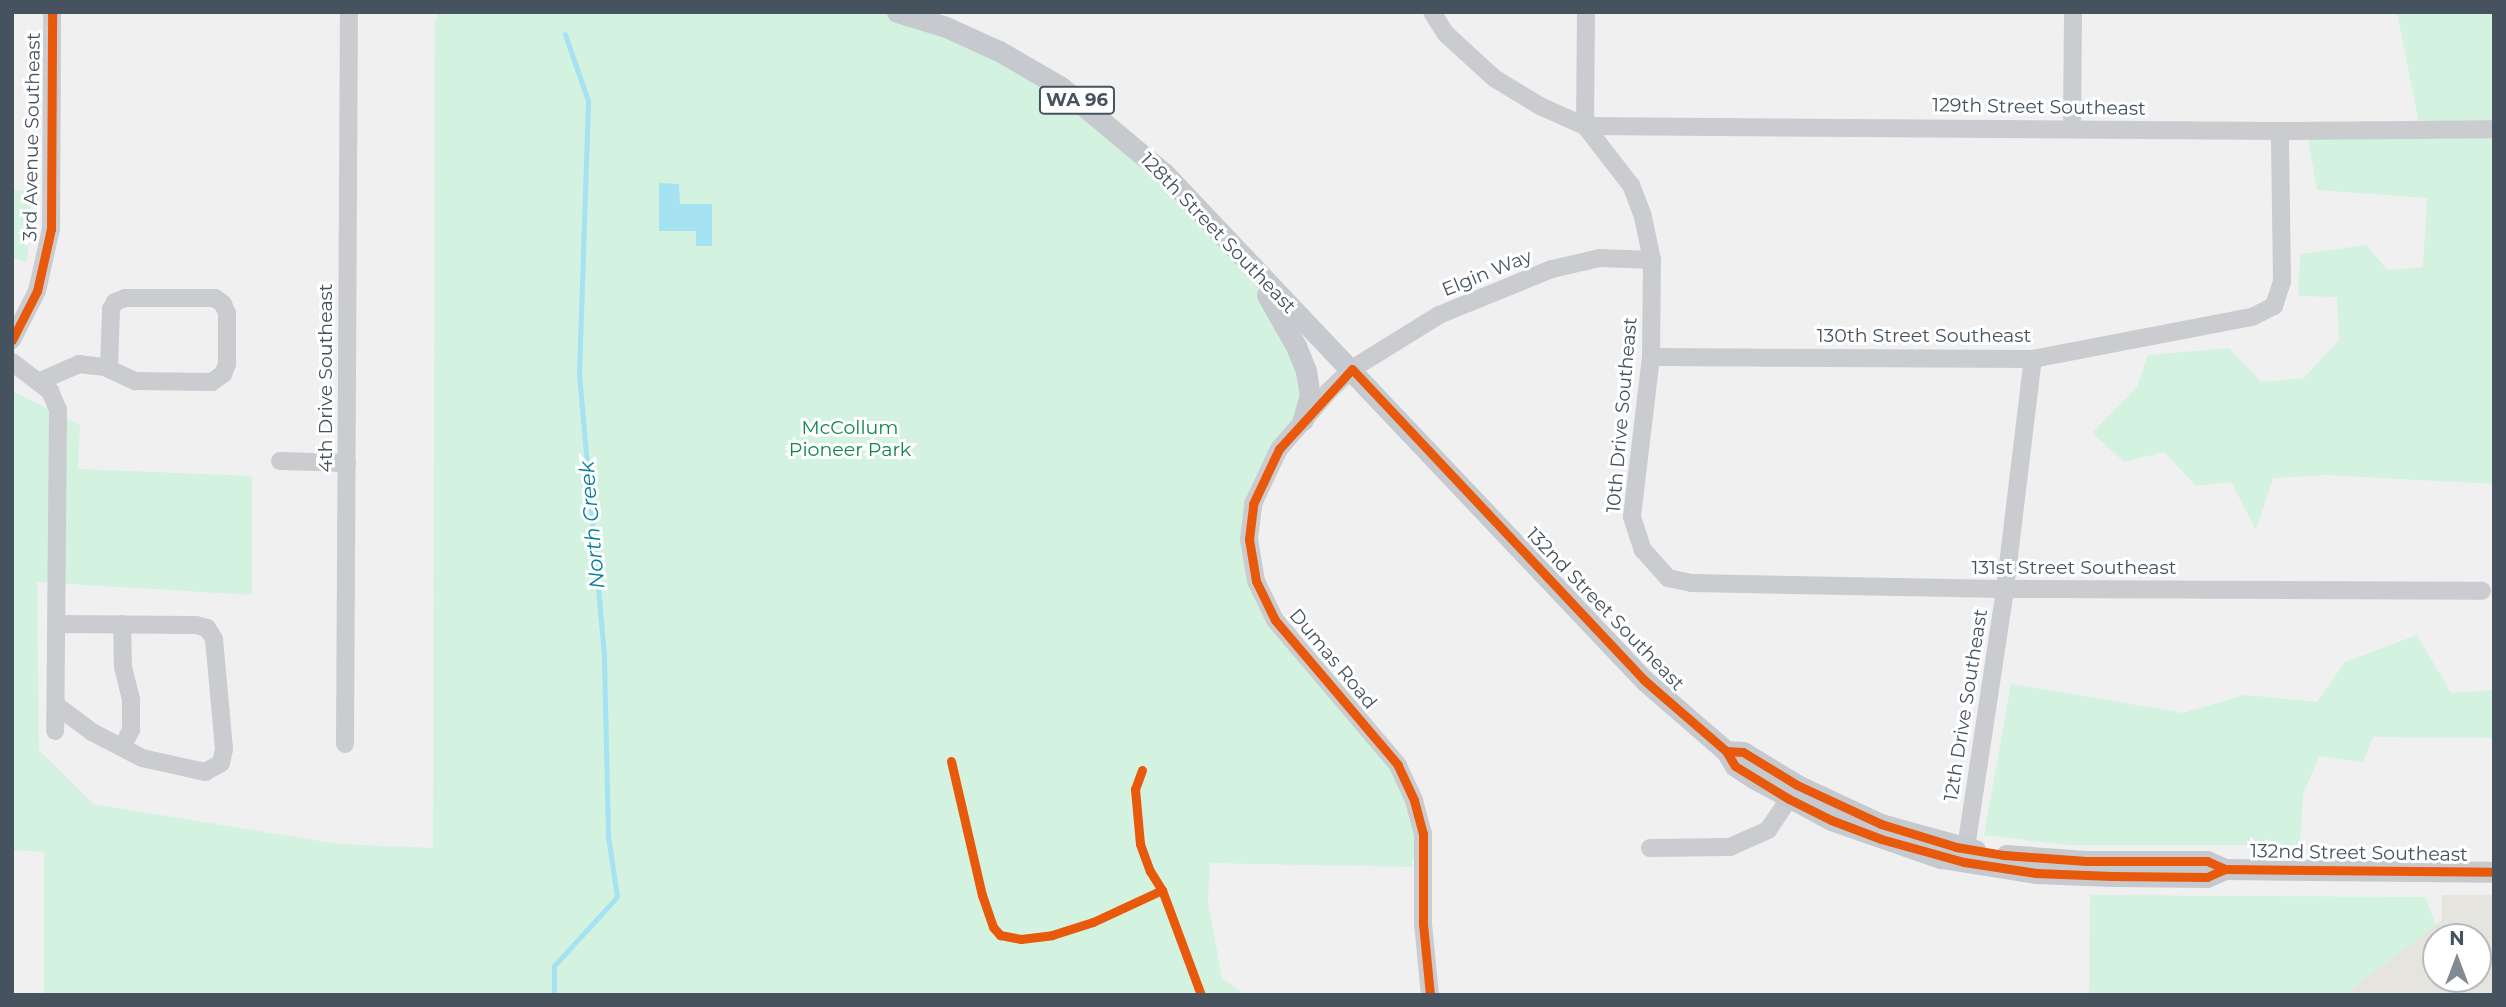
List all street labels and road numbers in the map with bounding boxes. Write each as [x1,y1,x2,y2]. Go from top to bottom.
street label: 3rd Avenue Southeast [19,32,45,242]
road number: WA 96 [1038,86,1116,114]
street label: 129th Street Southeast [1932,94,2146,120]
street label: 128th Street Southeast [1135,148,1301,318]
street label: Elgin Way [1439,245,1535,301]
street label: 4th Drive Southeast [315,283,337,473]
street label: 10th Drive Southeast [1602,316,1642,514]
street label: 130th Street Southeast [1817,325,2031,347]
street label: 132nd Street Southeast [1521,523,1689,695]
street label: 131st Street Southeast [1971,557,2177,579]
street label: Dumas Road [1284,604,1382,714]
street label: 12th Drive Southeast [1940,607,1992,803]
street label: 132nd Street Southeast [2250,840,2468,866]

